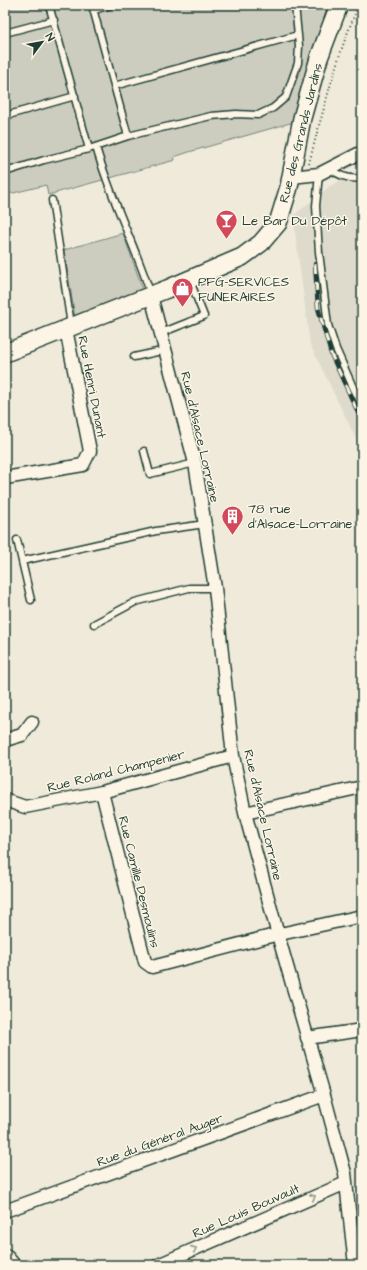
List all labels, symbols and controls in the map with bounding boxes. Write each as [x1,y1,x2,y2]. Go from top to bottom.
north arrow [22,22,62,62]
text: N [42,30,58,44]
street label: Rue des Grands Jardins [275,61,327,205]
bar icon: Le Bar Du Dépôt [213,208,239,241]
place label: Le Bar Du Dépôt [242,212,348,230]
place label: PFG-SERVICES FUNERAIRES [198,273,289,306]
shop icon: PFG-SERVICES FUNERAIRES [170,276,196,309]
street label: Rue Henri Dunant [73,334,111,440]
street label: Rue d'Alsace Lorraine [176,370,224,504]
place label: 78 rue d'Alsace-Lorraine [248,500,352,533]
building icon: 78 rue d'Alsace-Lorraine [219,503,245,536]
street label: Rue Roland Champenier [45,745,187,797]
street label: Rue d'Alsace Lorraine [239,748,287,882]
street label: Rue Camille Desmoulins [114,814,164,950]
street label: Rue du Général Auger [94,1109,226,1172]
street label: Rue Louis Bouvault [190,1179,303,1243]
one-way arrow [309,1194,316,1202]
one-way arrow [190,1246,197,1254]

